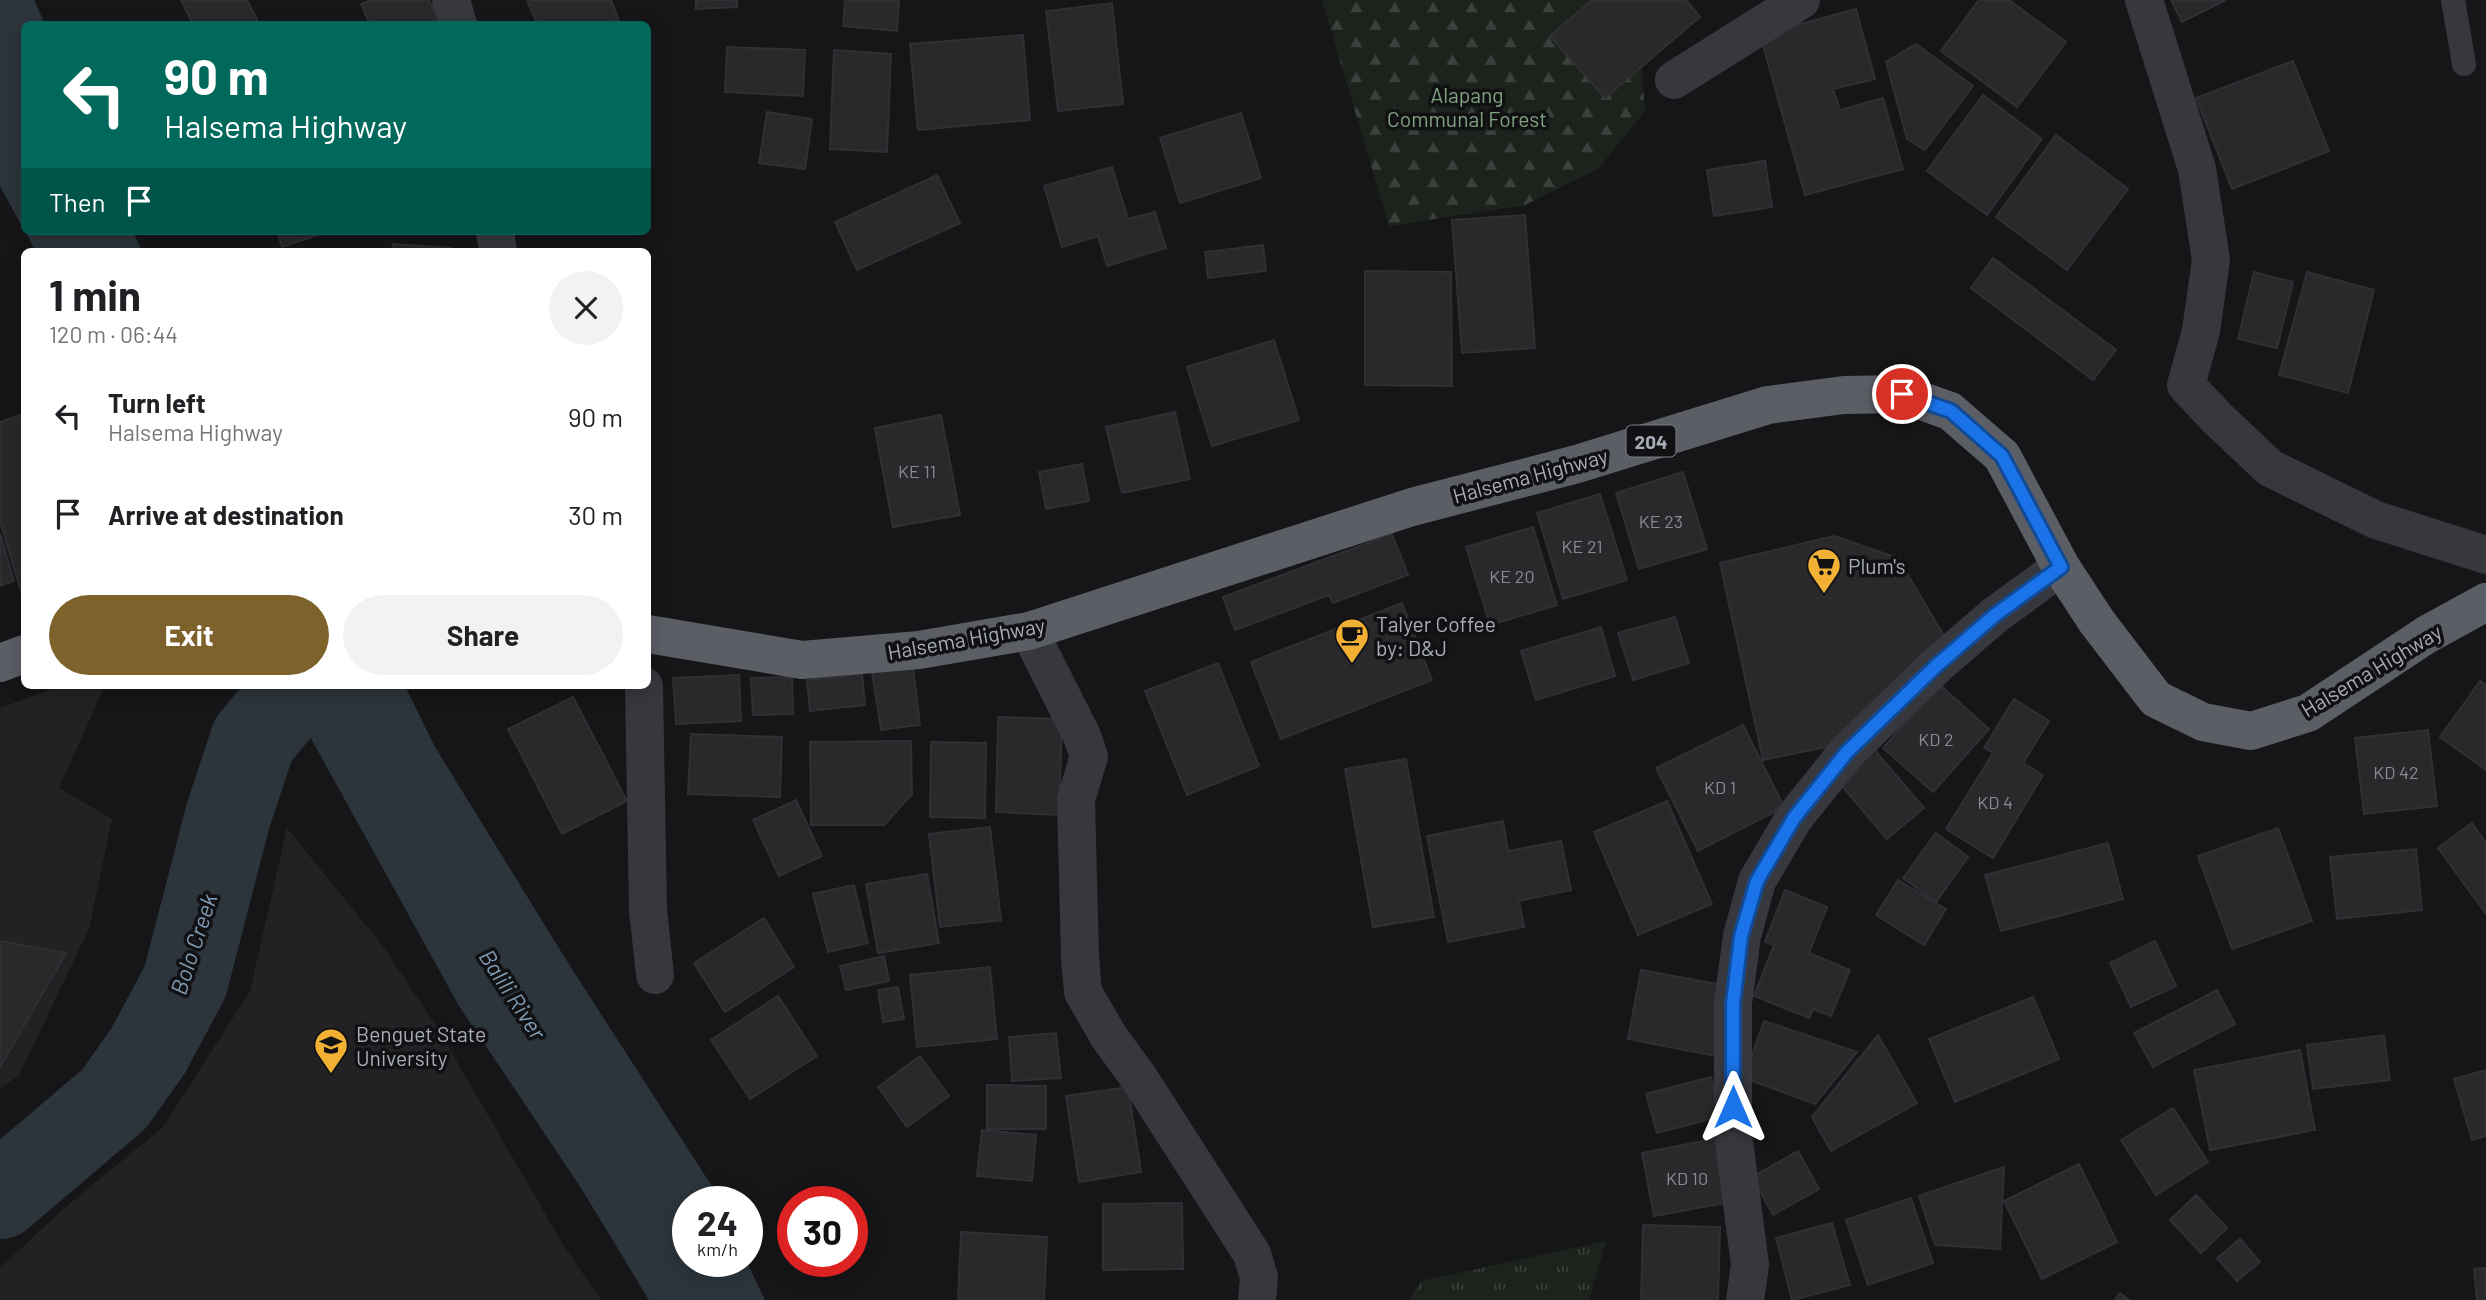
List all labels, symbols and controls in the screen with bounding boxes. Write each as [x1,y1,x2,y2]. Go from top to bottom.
text: 90 m [164,46,269,105]
icon: left [49,49,140,140]
park label: Alapang Communal Forest [1387,82,1547,131]
text: Halsema Highway [164,106,407,144]
icon: arrive [120,182,158,220]
text: Then [49,186,106,217]
text: 1 min [49,269,141,319]
button: close [549,271,623,345]
text: 120 m · 06:44 [49,320,178,348]
pin [1872,364,1932,424]
icon: arrive [1883,375,1921,413]
text: Turn left [108,387,206,418]
icon: left [49,397,87,435]
text: 90 m [568,401,623,432]
text: Halsema Highway [108,418,283,446]
road number: 204 [1626,426,1676,456]
street label: Halsema Highway [1450,442,1611,508]
house number: KE 11 [898,460,936,482]
icon: arrive [49,495,87,533]
text: Arrive at destination [108,499,344,530]
text: 30 m [568,499,623,530]
house number: KE 23 [1639,510,1683,532]
house number: KE 21 [1561,535,1603,557]
supermarket icon: Plum's [1805,546,1843,595]
place label: Plum's [1848,553,1906,578]
house number: KE 20 [1489,565,1535,587]
button: Exit [49,595,329,675]
button: Share [343,595,623,675]
place label: Talyer Coffee by: D&J [1376,611,1496,660]
street label: Halsema Highway [885,612,1047,664]
cafe icon: Talyer Coffee by: D&J [1333,616,1371,665]
street label: Halsema Highway [2296,618,2446,722]
house number: KD 2 [1918,728,1954,750]
house number: KD 42 [2373,761,2419,783]
house number: KD 1 [1704,776,1736,798]
house number: KD 4 [1977,791,2013,813]
water label: Bolo Creek [164,890,222,998]
water label: Balili River [474,944,553,1045]
place label: Benguet State University [356,1021,486,1070]
school or university icon: Benguet State University [312,1026,350,1075]
position arrow [1696,1070,1770,1144]
house number: KD 10 [1666,1167,1708,1189]
speed limit sign: 30 [777,1186,868,1277]
text: 24 [697,1201,738,1243]
text: km/h [697,1238,738,1260]

